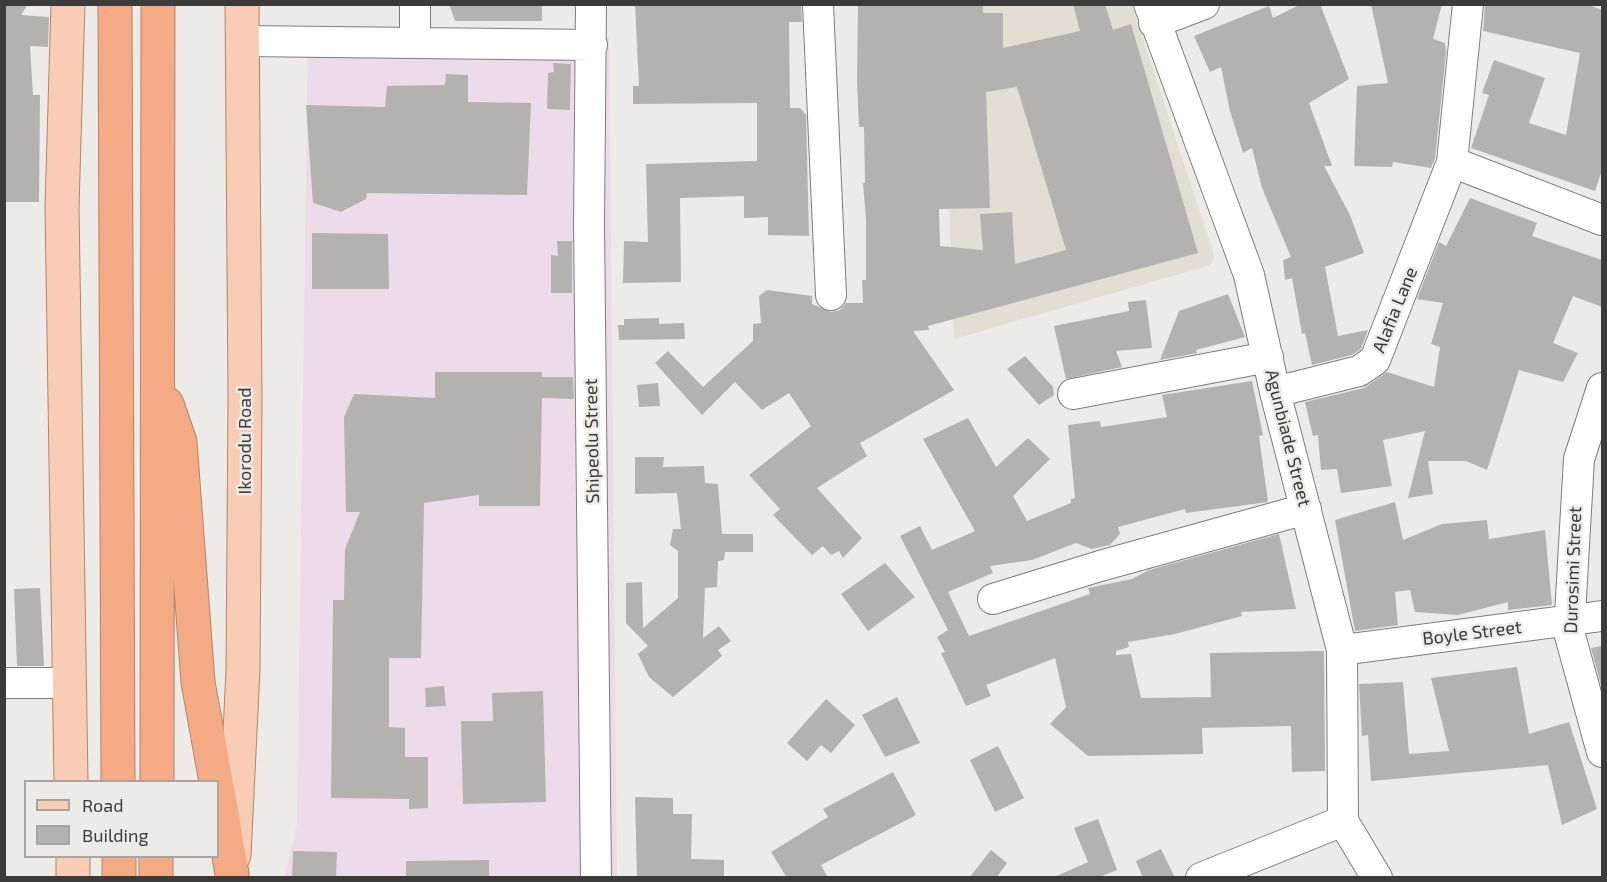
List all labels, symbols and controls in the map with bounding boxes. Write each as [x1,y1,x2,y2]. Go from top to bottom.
street label: Alafia Lane [1368,264,1422,356]
street label: Agunbiade Street [1261,367,1315,509]
street label: Shipeolu Street [580,378,604,504]
street label: Ikorodu Road [234,387,256,495]
street label: Durosimi Street [1560,506,1586,634]
street label: Boyle Street [1421,616,1523,650]
legend [24,780,219,858]
text: Road [82,794,123,816]
text: Building [82,824,149,846]

